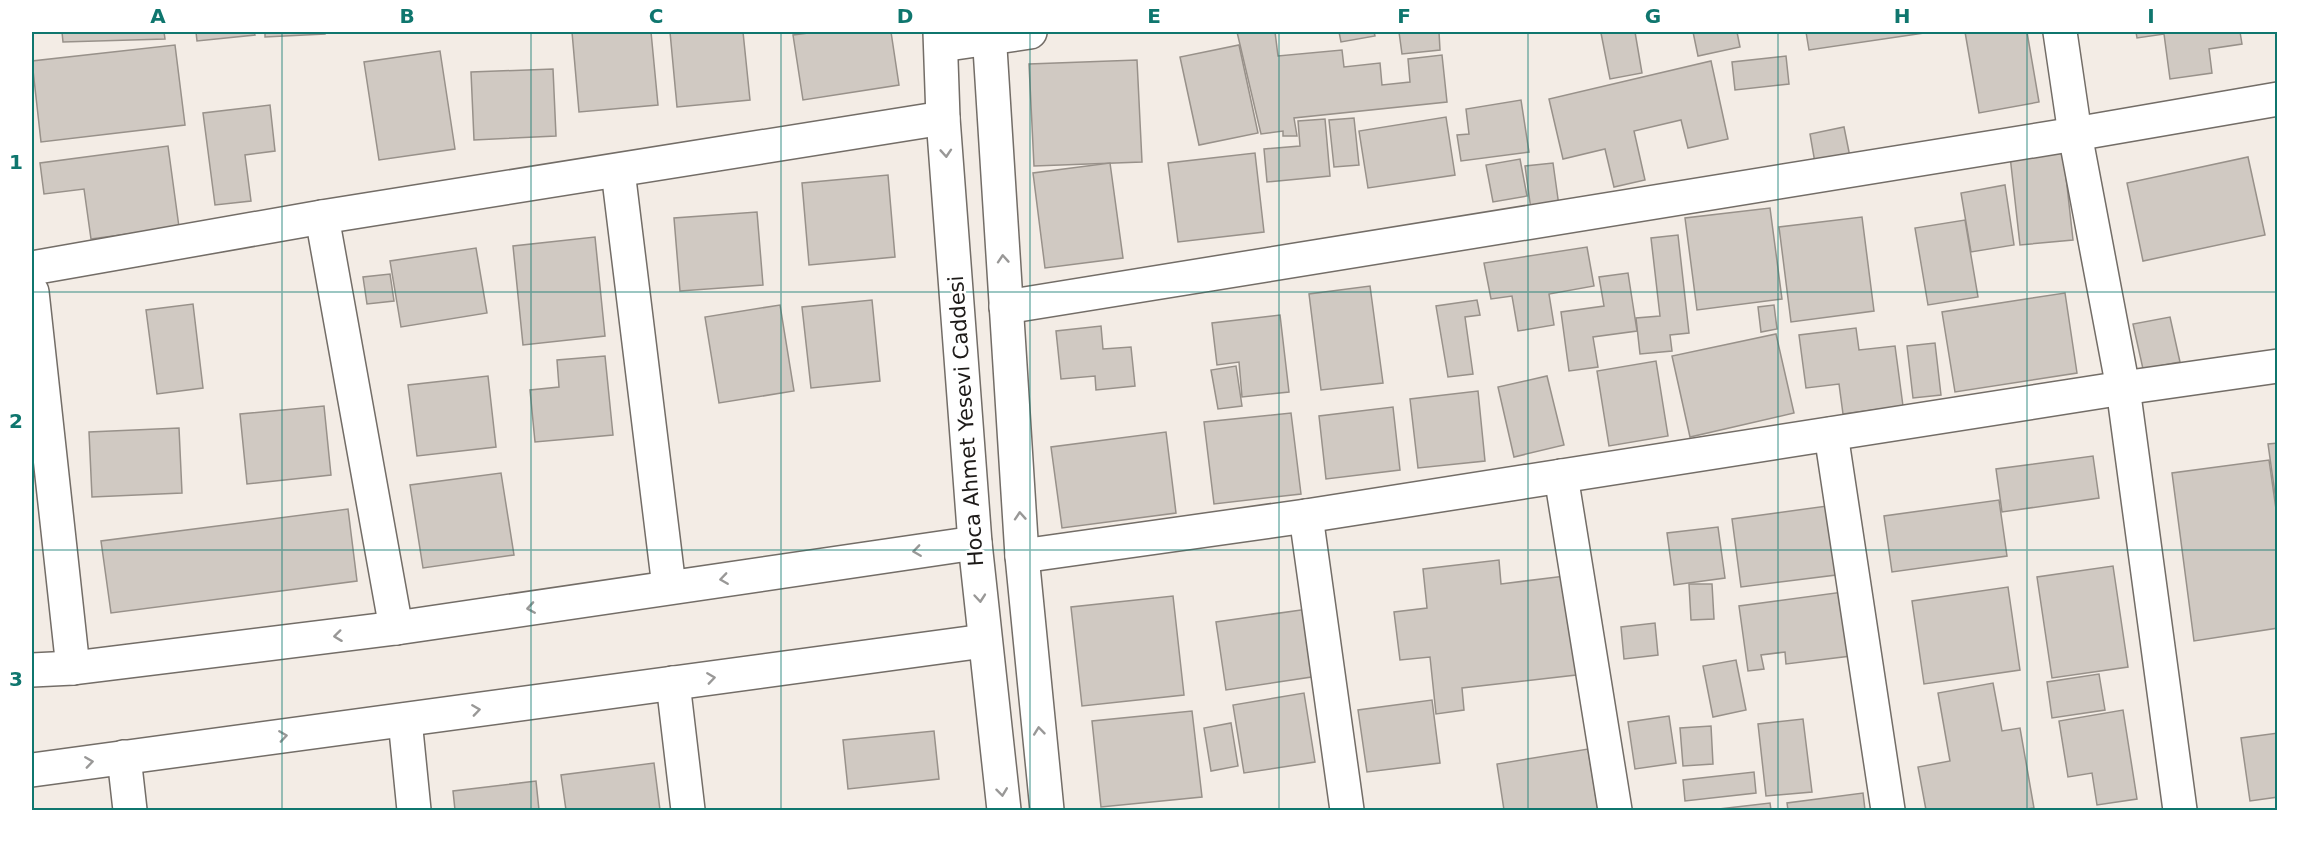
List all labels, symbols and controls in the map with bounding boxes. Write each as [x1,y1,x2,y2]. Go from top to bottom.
text: A [150,4,166,28]
text: B [399,4,415,28]
text: C [649,4,663,28]
text: D [897,4,913,28]
text: E [1147,4,1161,28]
text: F [1397,4,1411,28]
text: G [1645,4,1661,28]
text: H [1894,4,1910,28]
text: I [2147,4,2155,28]
one-way arrow [939,148,952,157]
text: 1 [9,150,23,174]
one-way arrow [997,254,1010,263]
street label: Hoca Ahmet Yesevi Caddesi [944,275,988,567]
text: 2 [9,409,23,433]
one-way arrow [1013,512,1026,521]
one-way arrow [913,544,922,556]
one-way arrow [720,572,729,584]
one-way arrow [973,594,986,603]
one-way arrow [527,601,536,613]
one-way arrow [334,629,343,641]
text: 3 [9,667,23,691]
one-way arrow [706,673,715,685]
one-way arrow [471,704,481,717]
one-way arrow [1033,727,1046,736]
one-way arrow [278,730,287,743]
one-way arrow [85,757,94,769]
one-way arrow [995,788,1008,797]

